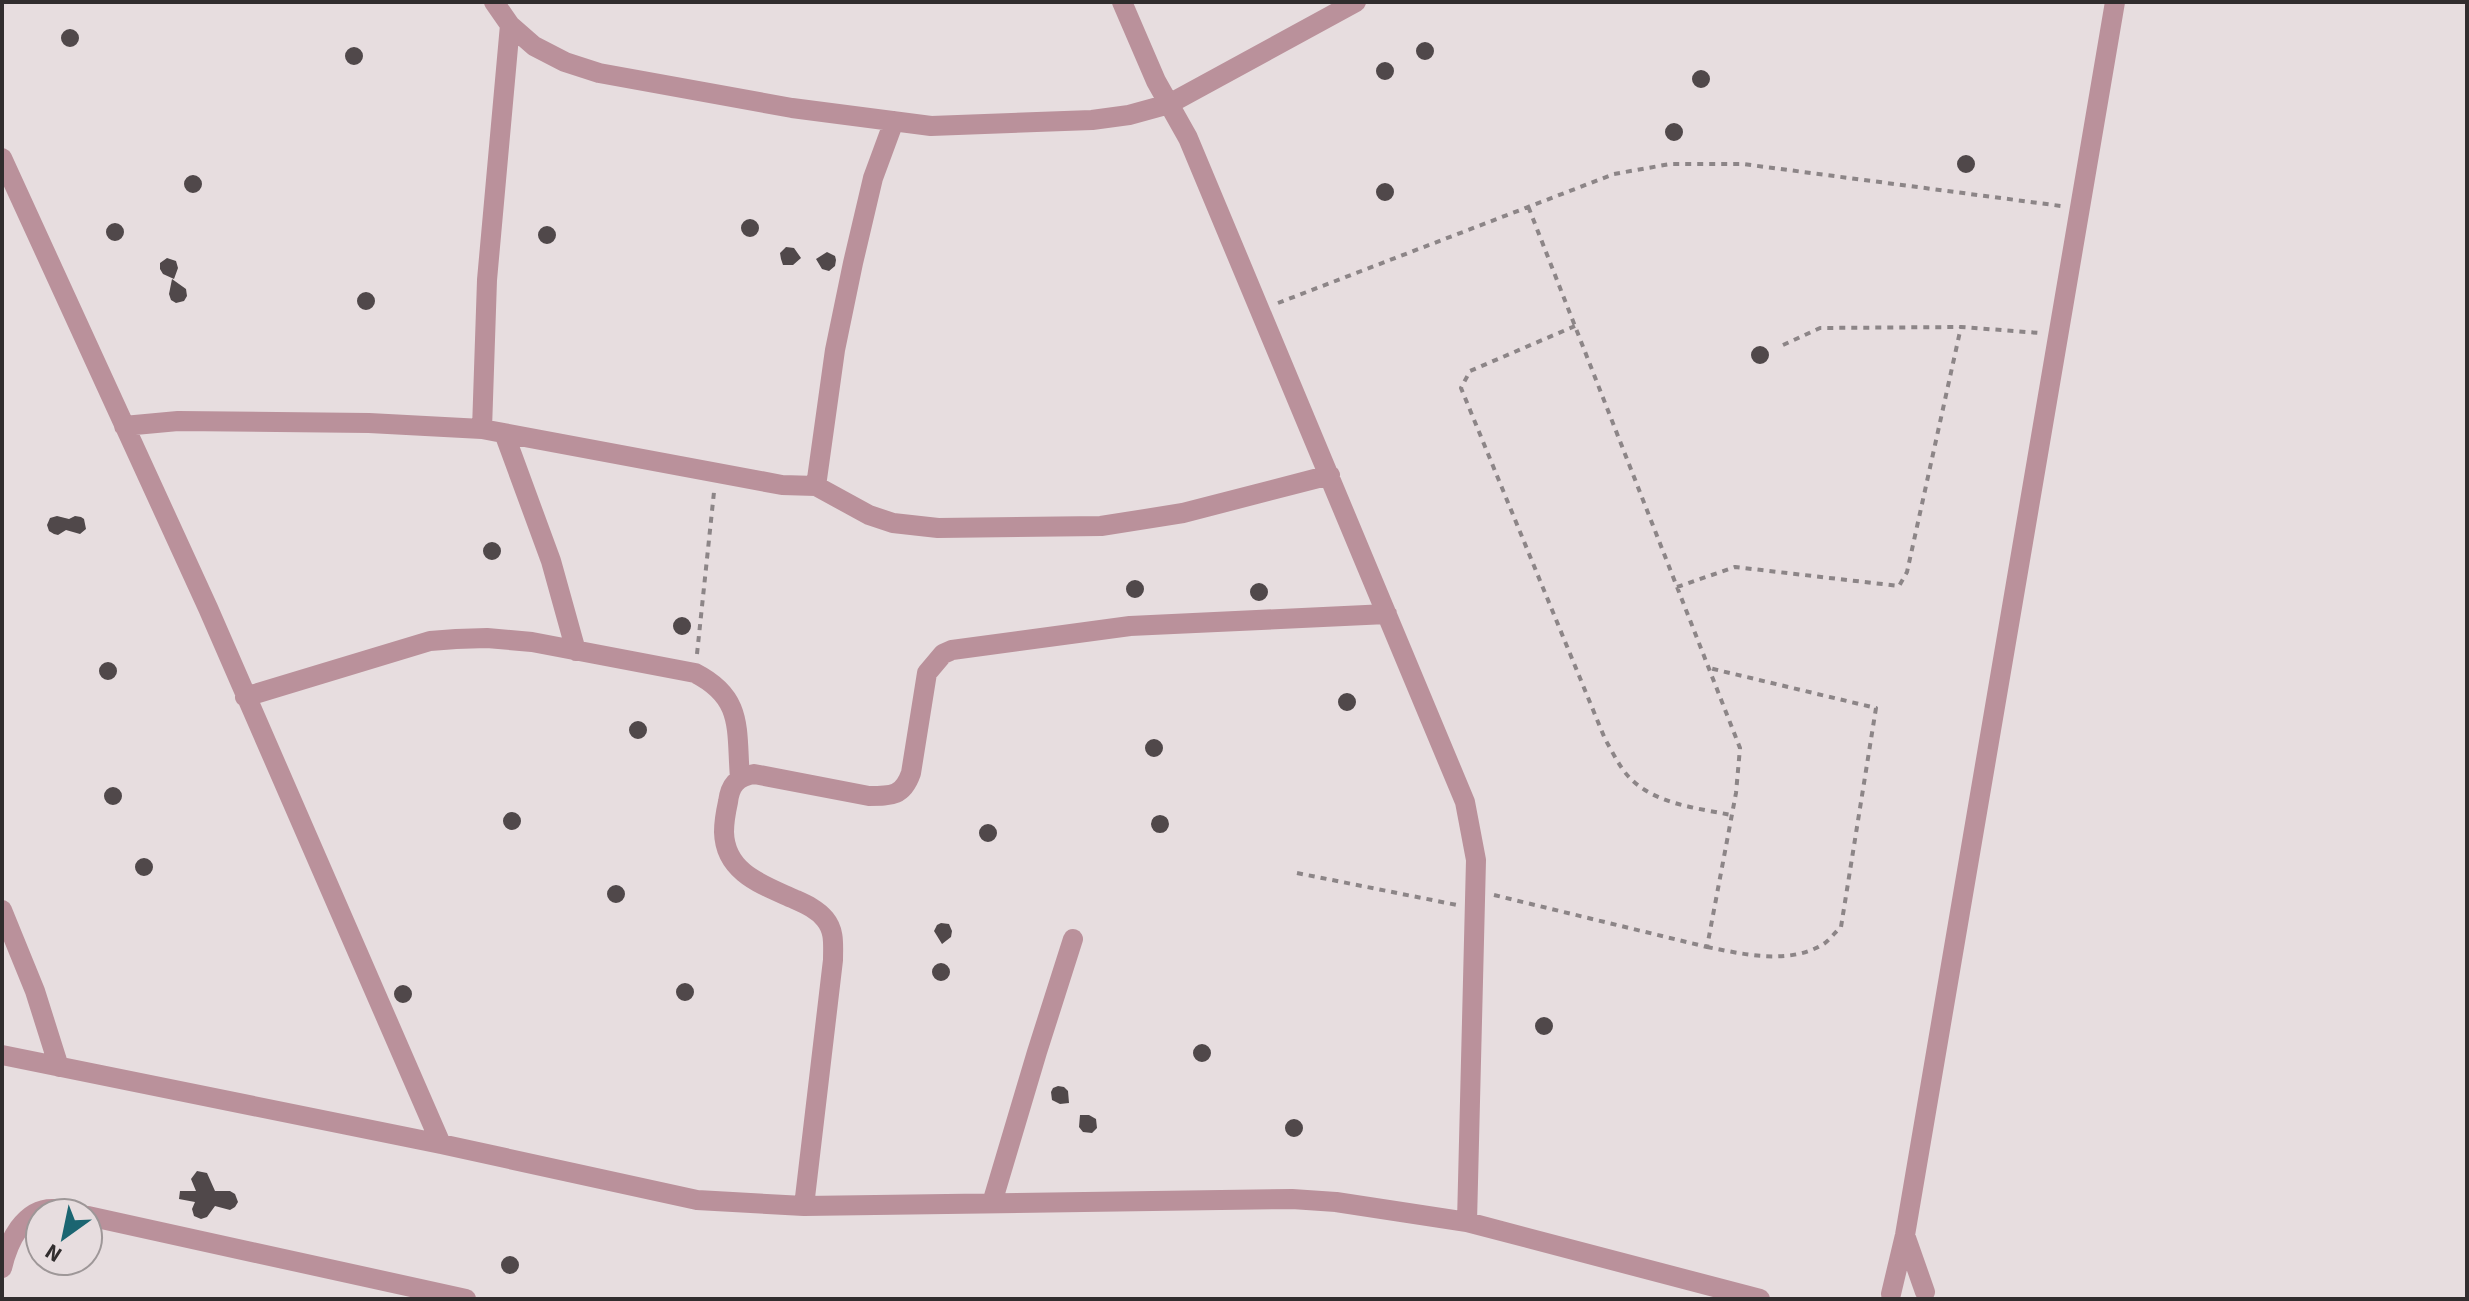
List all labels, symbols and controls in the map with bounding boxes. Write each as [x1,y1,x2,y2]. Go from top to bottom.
north arrow [24,1197,104,1277]
text: N [39,1236,69,1270]

